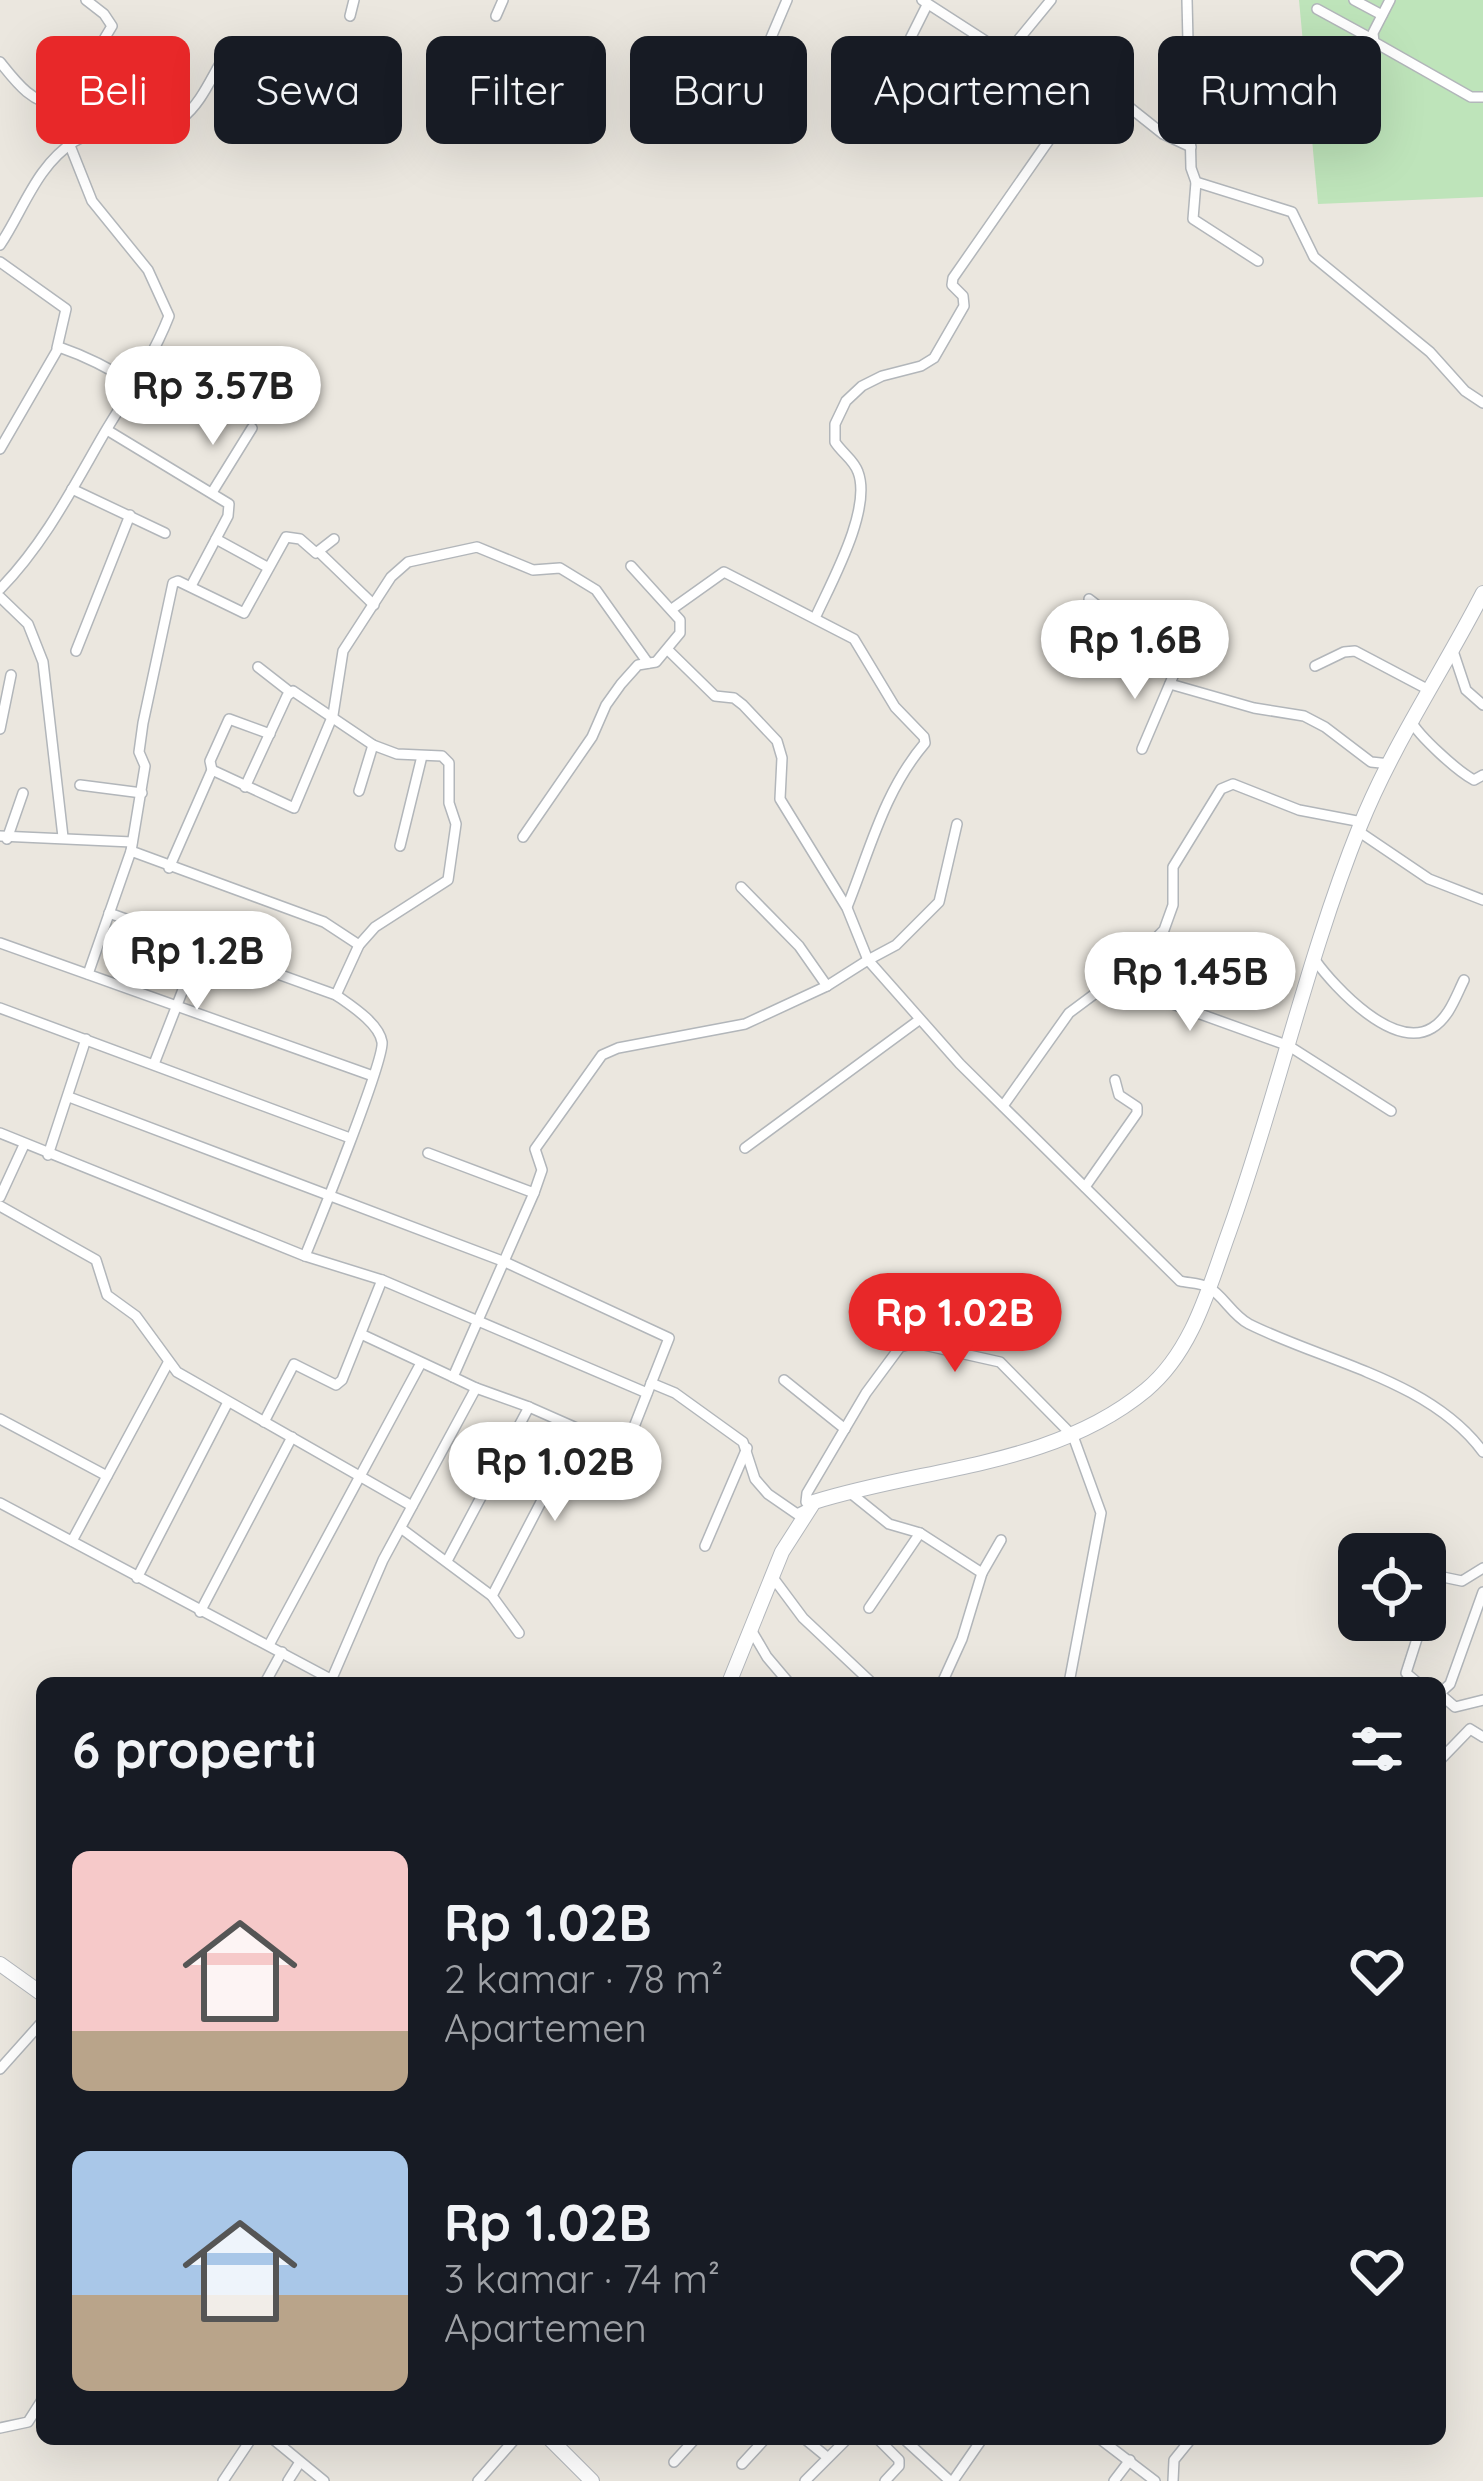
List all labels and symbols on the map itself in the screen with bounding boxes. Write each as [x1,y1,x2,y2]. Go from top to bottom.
pin: Rp 3.57B [89,346,337,448]
pin: Rp 1.6B [1024,600,1246,702]
pin: Rp 1.2B [86,911,308,1013]
pin: Rp 1.45B [1066,932,1314,1034]
pin: Rp 1.02B [831,1273,1079,1375]
pin: Rp 1.02B [431,1422,679,1524]

